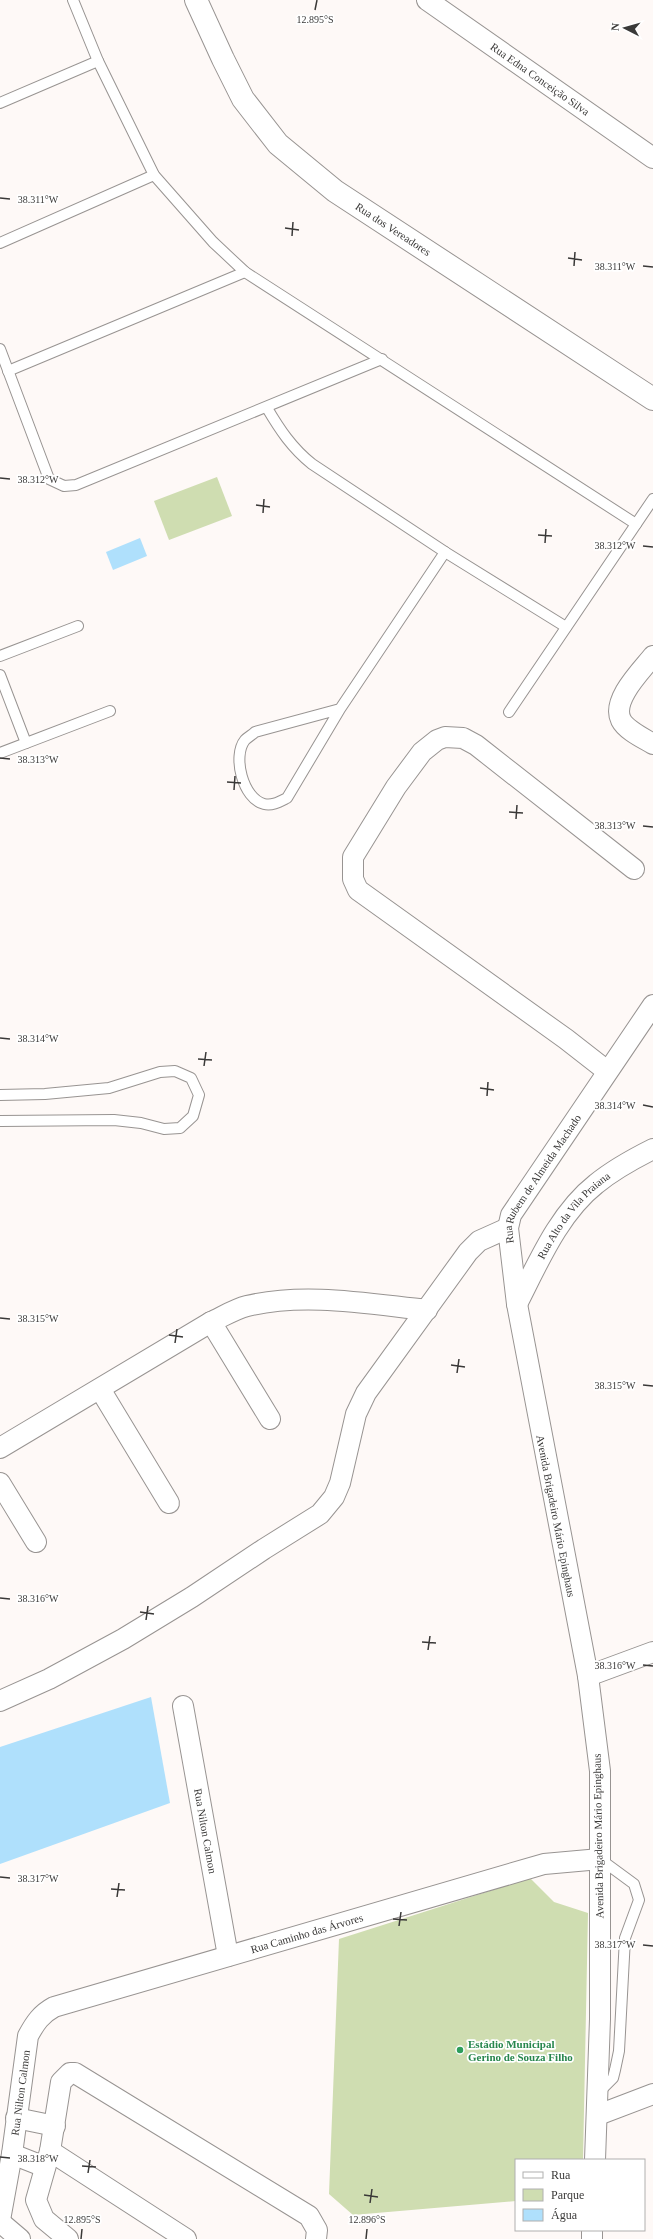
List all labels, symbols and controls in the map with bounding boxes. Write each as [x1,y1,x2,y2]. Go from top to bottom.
north arrow [605,8,645,48]
text: 12.895°S [296,14,334,25]
text: N [609,22,621,32]
street label: Rua Edna Conceição Silva [488,40,592,118]
text: 38.311°W [18,194,59,205]
street label: Rua dos Vereadores [353,200,433,258]
text: 38.311°W [595,261,636,272]
text: 38.312°W [18,474,59,485]
text: 38.312°W [595,540,636,551]
text: 38.313°W [18,754,59,765]
text: 38.313°W [595,820,636,831]
text: 38.314°W [18,1033,59,1044]
text: 38.314°W [595,1100,636,1111]
street label: Rua Rubem de Almeida Machado [502,1112,584,1244]
street label: Rua Alto da Vila Praiana [535,1170,612,1261]
text: 38.315°W [18,1313,59,1324]
text: 38.315°W [595,1380,636,1391]
street label: Avenida Brigadeiro Mário Epinghaus [534,1434,578,1598]
text: 38.316°W [18,1593,59,1604]
text: 38.316°W [595,1660,636,1671]
street label: Avenida Brigadeiro Mário Epinghaus [591,1753,605,1919]
street label: Rua Nilton Calmon [192,1787,219,1875]
text: 38.317°W [18,1873,59,1884]
street label: Rua Caminho das Árvores [249,1911,364,1955]
text: 38.317°W [595,1939,636,1950]
place label: Estádio Municipal Gerino de Souza Filho [468,2038,573,2063]
marker: Estádio Municipal Gerino de Souza Filho [455,2045,465,2055]
street label: Rua Nilton Calmon [9,2049,32,2136]
text: 38.318°W [18,2153,59,2164]
legend [515,2159,645,2231]
text: Rua [551,2168,571,2182]
text: Parque [551,2188,584,2202]
text: Água [551,2208,578,2222]
text: 12.895°S [63,2214,101,2225]
text: 12.896°S [348,2214,386,2225]

